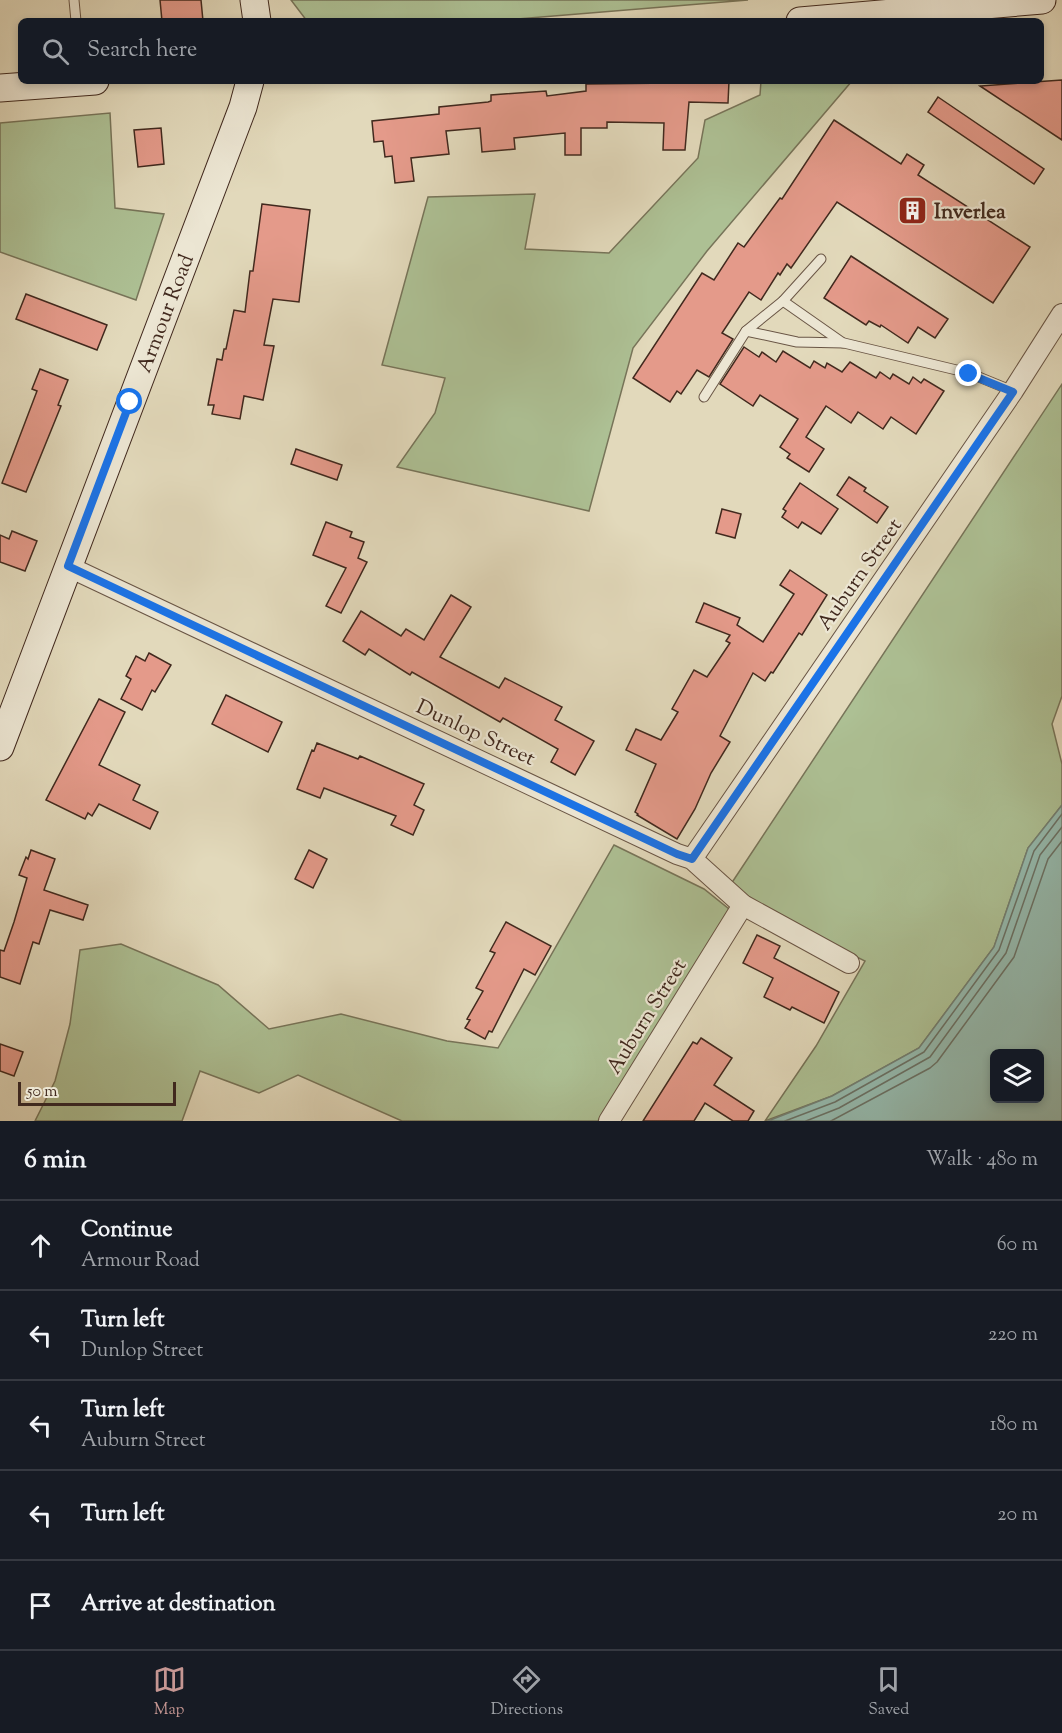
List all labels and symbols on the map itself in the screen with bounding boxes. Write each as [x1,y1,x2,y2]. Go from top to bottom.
building icon: Inverlea [897,195,929,227]
place label: Inverlea [934,198,1006,228]
street label: Armour Road [130,250,203,378]
route end [955,360,981,386]
route start [116,388,142,414]
street label: Auburn Street [811,513,910,637]
street label: Dunlop Street [411,693,540,775]
street label: Auburn Street [600,954,695,1080]
scale bar [18,1079,176,1106]

